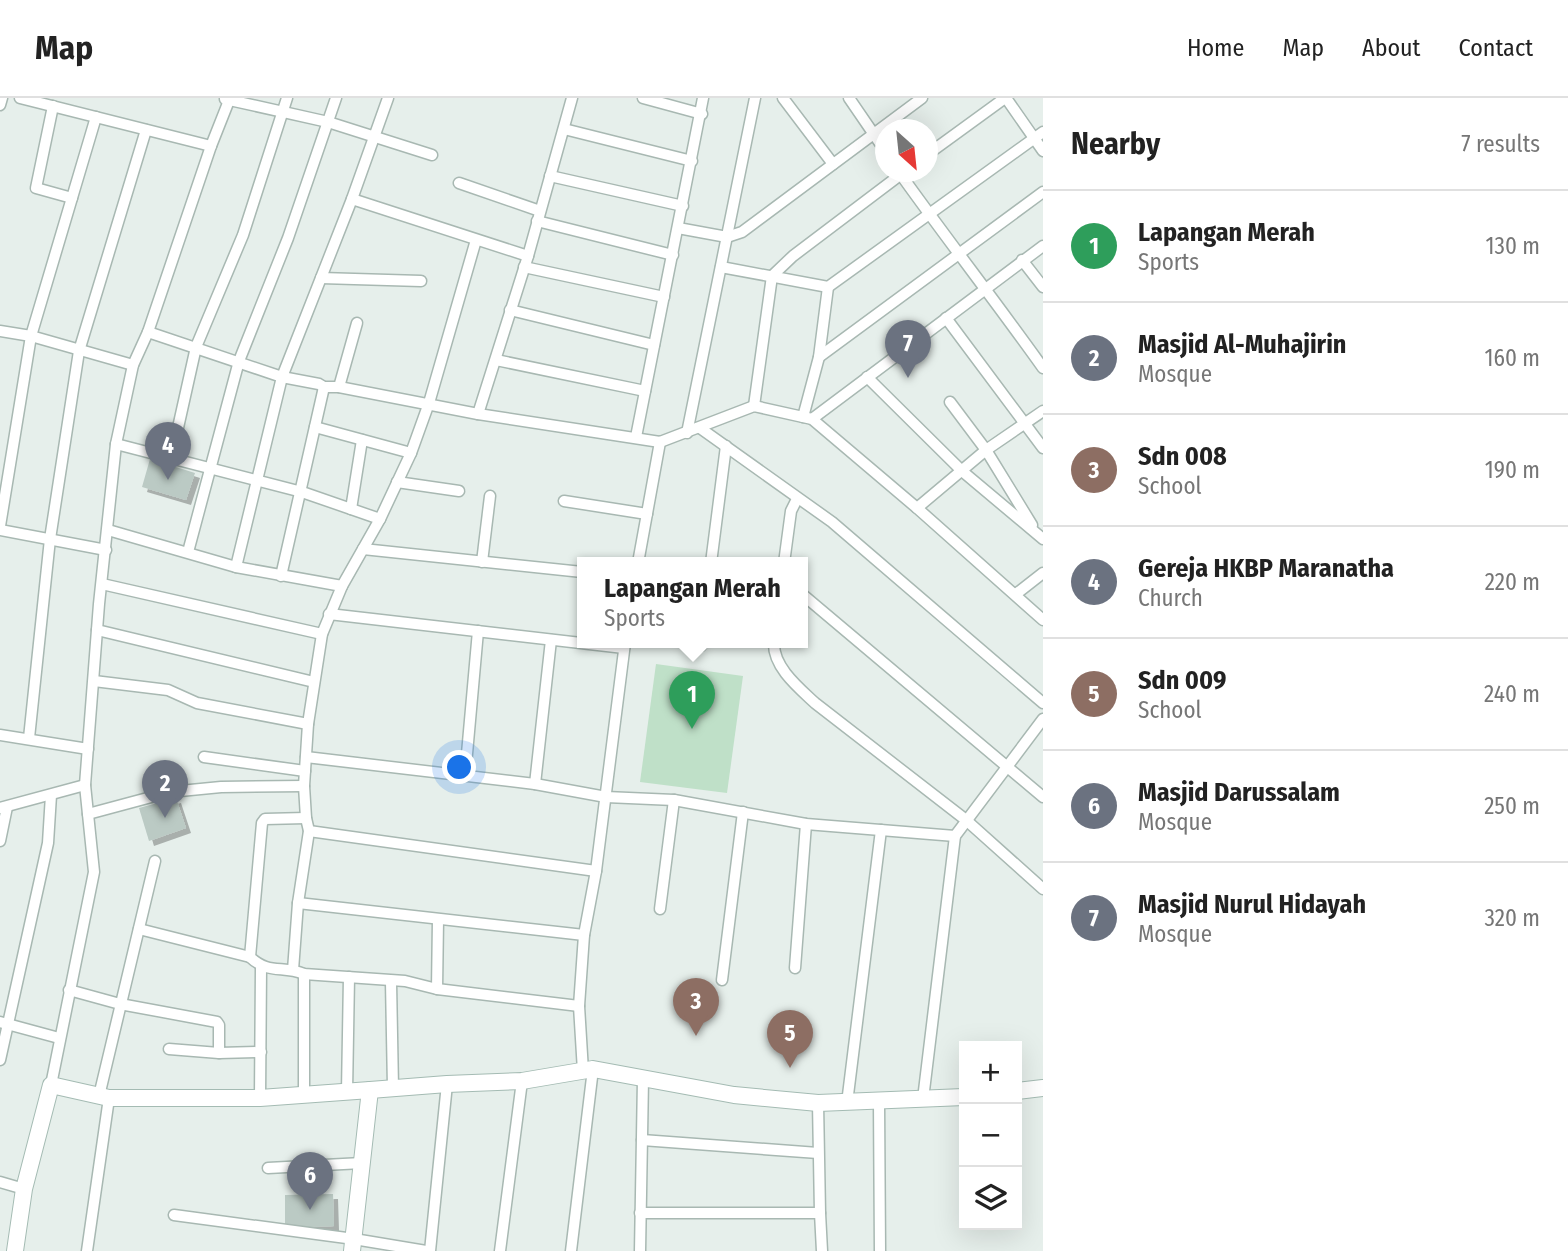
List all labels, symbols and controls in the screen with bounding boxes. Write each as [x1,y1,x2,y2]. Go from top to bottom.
text: Map [35,28,93,68]
text: Home [1187,34,1244,62]
text: Map [1282,34,1324,62]
text: About [1362,34,1420,62]
text: Contact [1458,34,1533,62]
north arrow [875,119,938,182]
text: Nearby [1071,126,1160,162]
text: 7 results [1461,130,1540,158]
text: Lapangan Merah [1138,217,1315,248]
text: 1 [1089,232,1099,260]
text: 130 m [1486,232,1540,260]
text: Sports [1138,248,1199,276]
pin: 7 [885,320,931,378]
text: Masjid Al-Muhajirin [1138,329,1347,360]
text: 2 [1089,344,1099,372]
text: 160 m [1485,344,1540,372]
text: Mosque [1138,360,1212,388]
pin: 4 [145,422,191,480]
text: Sdn 008 [1138,441,1227,472]
text: 3 [1089,456,1099,484]
text: 190 m [1485,456,1540,484]
text: School [1138,472,1202,500]
text: Gereja HKBP Maranatha [1138,553,1394,584]
popup [577,557,808,648]
text: 4 [1088,568,1100,596]
text: 220 m [1485,568,1540,596]
text: Lapangan Merah [604,573,781,604]
text: Church [1138,584,1203,612]
text: Sports [604,604,665,632]
text: Sdn 009 [1138,665,1226,696]
pin: 1 [669,671,715,729]
text: 5 [1088,680,1100,708]
text: 240 m [1484,680,1540,708]
text: School [1138,696,1202,724]
your location [442,750,476,784]
pin: 2 [142,760,188,818]
text: Masjid Darussalam [1138,777,1340,808]
text: 6 [1088,792,1100,820]
text: 250 m [1484,792,1540,820]
text: Mosque [1138,808,1212,836]
text: Masjid Nurul Hidayah [1138,889,1366,920]
text: 7 [1089,904,1099,932]
text: 320 m [1485,904,1540,932]
text: Mosque [1138,920,1212,948]
pin: 3 [673,978,719,1036]
pin: 5 [767,1010,813,1068]
map controls [959,1041,1022,1230]
button: + [959,1041,1022,1104]
button: − [959,1104,1022,1167]
pin: 6 [287,1152,333,1210]
button: layers [959,1167,1022,1230]

